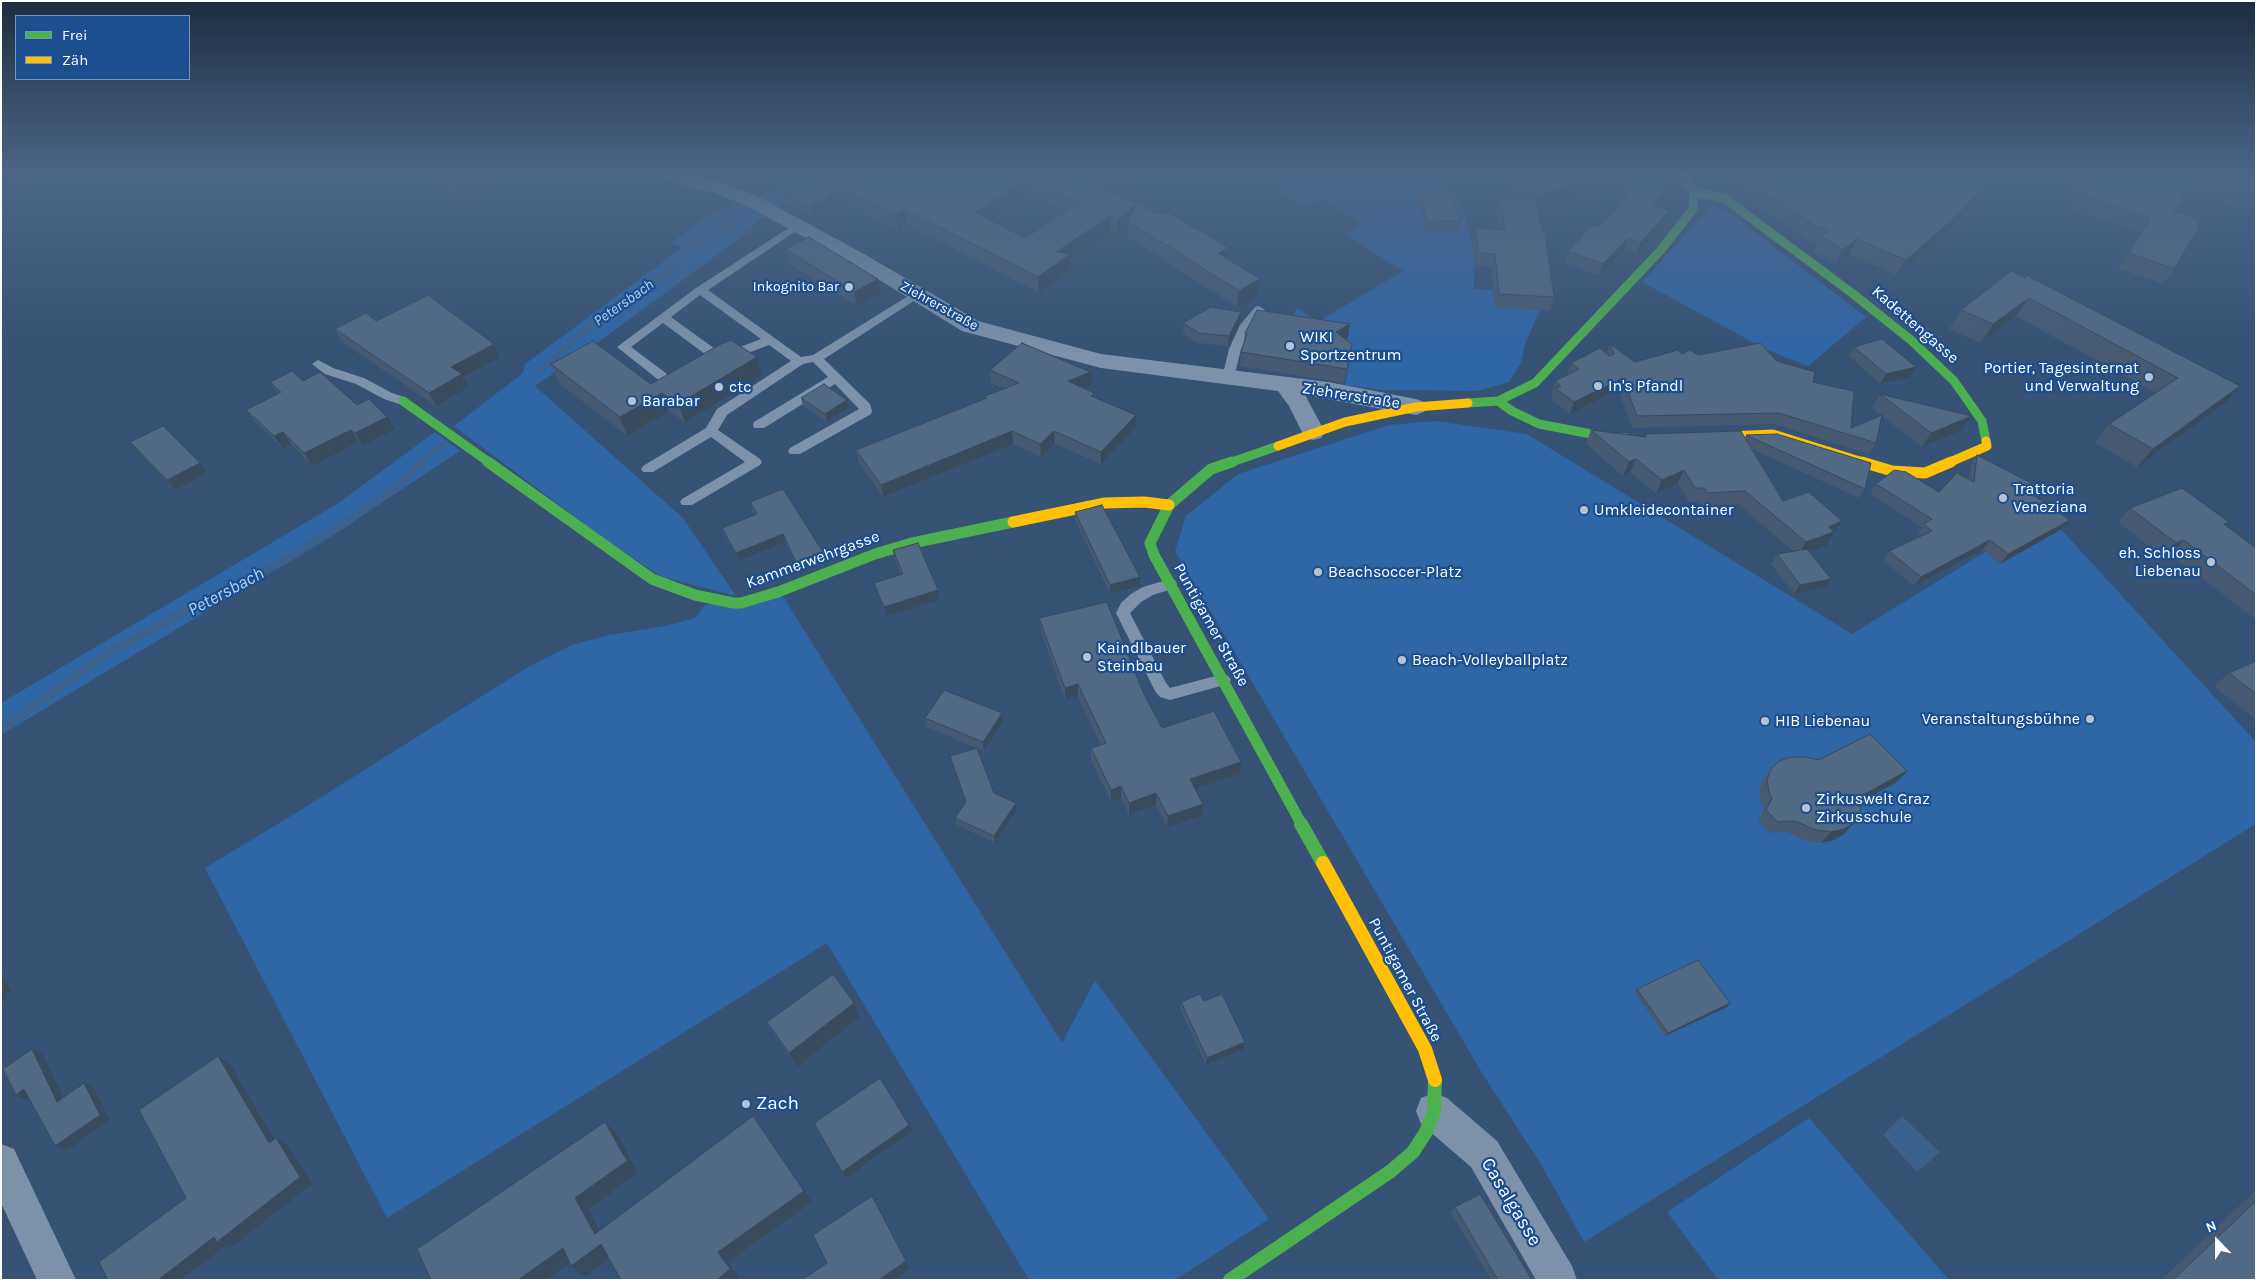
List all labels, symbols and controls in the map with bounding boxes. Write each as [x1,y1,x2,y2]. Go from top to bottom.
legend [15,15,190,80]
text: Frei [62,26,87,44]
text: Zäh [62,51,88,69]
water label: Petersbach [590,276,658,330]
street label: Ziehrerstraße [897,278,981,334]
place label: Inkognito Bar [753,279,839,295]
marker: Inkognito Bar [843,281,855,293]
street label: Kadettengasse [1868,282,1962,368]
place label: WIKI Sportzentrum [1300,327,1401,365]
marker: WIKI Sportzentrum [1284,340,1296,352]
place label: Portier, Tagesinternat und Verwaltung [1984,358,2139,396]
marker: Portier, Tagesinternat und Verwaltung [2143,371,2155,383]
place label: In's Pfandl [1608,376,1683,396]
place label: ctc [729,377,752,397]
street label: Ziehrerstraße [1301,379,1401,413]
marker: In's Pfandl [1592,380,1604,392]
marker: ctc [713,381,725,393]
place label: Barabar [642,391,699,411]
marker: Barabar [626,395,638,407]
place label: Trattoria Veneziana [2013,479,2087,517]
marker: Trattoria Veneziana [1997,492,2009,504]
place label: Umkleidecontainer [1594,500,1733,520]
marker: Umkleidecontainer [1578,504,1590,516]
street label: Kammerwehrgasse [744,527,882,593]
place label: eh. Schloss Liebenau [2119,543,2201,581]
marker: eh. Schloss Liebenau [2205,556,2217,568]
street label: Puntigamer Straße [1169,560,1253,690]
place label: Beachsoccer-Platz [1328,562,1462,582]
water label: Petersbach [184,563,268,621]
marker: Beachsoccer-Platz [1312,566,1324,578]
place label: Kaindlbauer Steinbau [1097,638,1186,676]
place label: Beach-Volleyballplatz [1412,650,1568,670]
marker: Kaindlbauer Steinbau [1081,651,1093,663]
marker: Beach-Volleyballplatz [1396,654,1408,666]
place label: Veranstaltungsbühne [1922,709,2080,729]
place label: HIB Liebenau [1775,711,1870,731]
marker: Veranstaltungsbühne [2084,713,2096,725]
marker: HIB Liebenau [1759,715,1771,727]
place label: Zirkuswelt Graz Zirkusschule [1816,789,1930,827]
marker: Zirkuswelt Graz Zirkusschule [1800,802,1812,814]
street label: Puntigamer Straße [1364,915,1446,1045]
place label: Zach [756,1093,799,1115]
marker: Zach [740,1098,752,1110]
street label: Casalgasse [1476,1154,1546,1250]
north arrow [2192,1216,2242,1266]
text: N [2203,1217,2219,1236]

